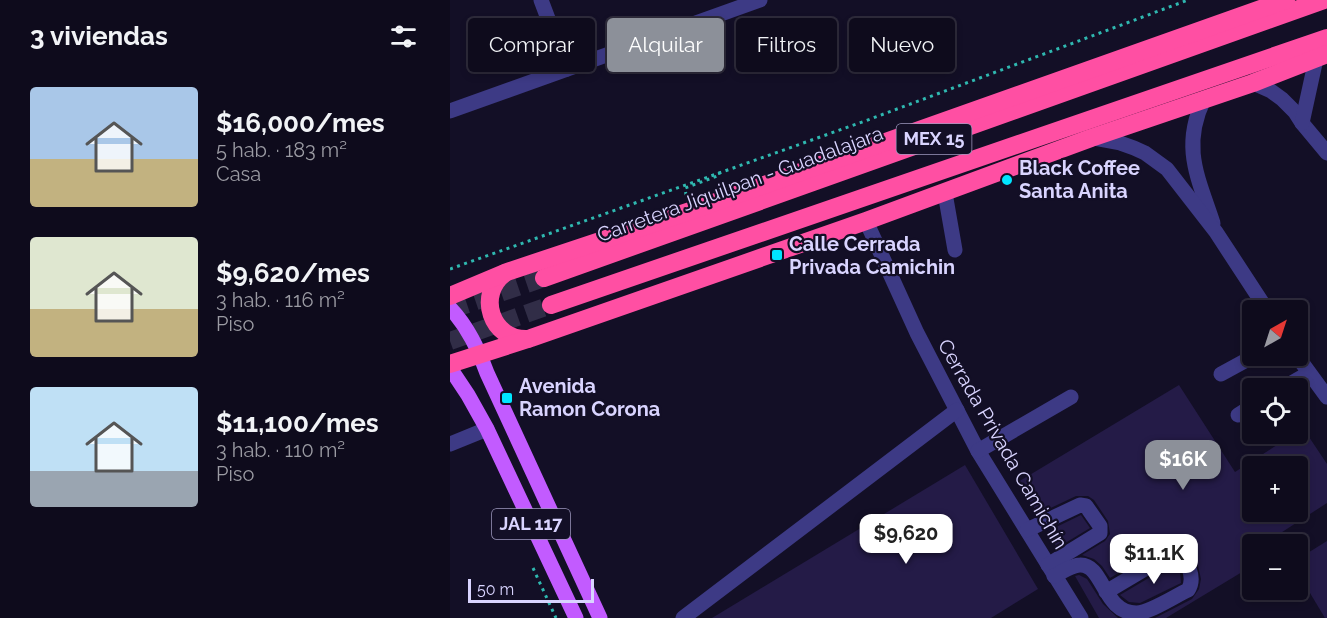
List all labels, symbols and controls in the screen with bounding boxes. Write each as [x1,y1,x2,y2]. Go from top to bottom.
chip: Comprar [468,18,595,72]
chip: Alquilar [607,18,724,72]
chip: Filtros [736,18,837,72]
chip: Nuevo [849,18,955,72]
icon: filters [387,20,420,53]
text: 3 viviendas [30,21,168,51]
text: $16,000/mes [216,108,385,138]
icon: home [78,111,150,183]
street label: Carretera Jiquilpan - Guadalajara [594,121,886,247]
road number: MEX 15 [896,124,972,154]
text: 5 hab. · 183 m² [216,138,347,162]
place label: Black Coffee Santa Anita [1019,156,1140,203]
text: Casa [216,162,261,186]
marker: Black Coffee Santa Anita [1000,173,1014,187]
place label: Calle Cerrada Privada Camichin [789,232,955,279]
marker: Calle Cerrada Privada Camichin [770,248,784,262]
text: $9,620/mes [216,258,370,288]
icon: home [78,261,150,333]
text: 3 hab. · 116 m² [216,288,345,312]
north arrow [1242,300,1308,366]
map controls [1242,300,1308,600]
text: Piso [216,312,254,336]
street label: Cerrada Privada Camichín [933,335,1073,553]
place label: Avenida Ramon Corona [519,374,660,421]
button: locate [1242,378,1308,444]
marker: Avenida Ramon Corona [500,391,514,405]
text: $11,100/mes [216,408,379,438]
icon: home [78,411,150,483]
text: 3 hab. · 110 m² [216,438,345,462]
pin: $16K [1147,440,1219,491]
text: $16K [1159,447,1207,471]
button: + [1242,456,1308,522]
text: Piso [216,462,254,486]
road number: JAL 117 [492,509,570,539]
pin: $9,620 [857,514,955,565]
text: $9,620 [874,521,938,545]
pin: $11.1K [1105,534,1203,585]
button: − [1242,534,1308,600]
text: $11.1K [1124,541,1184,565]
scale bar [468,576,594,604]
text: 50 m [477,580,514,599]

